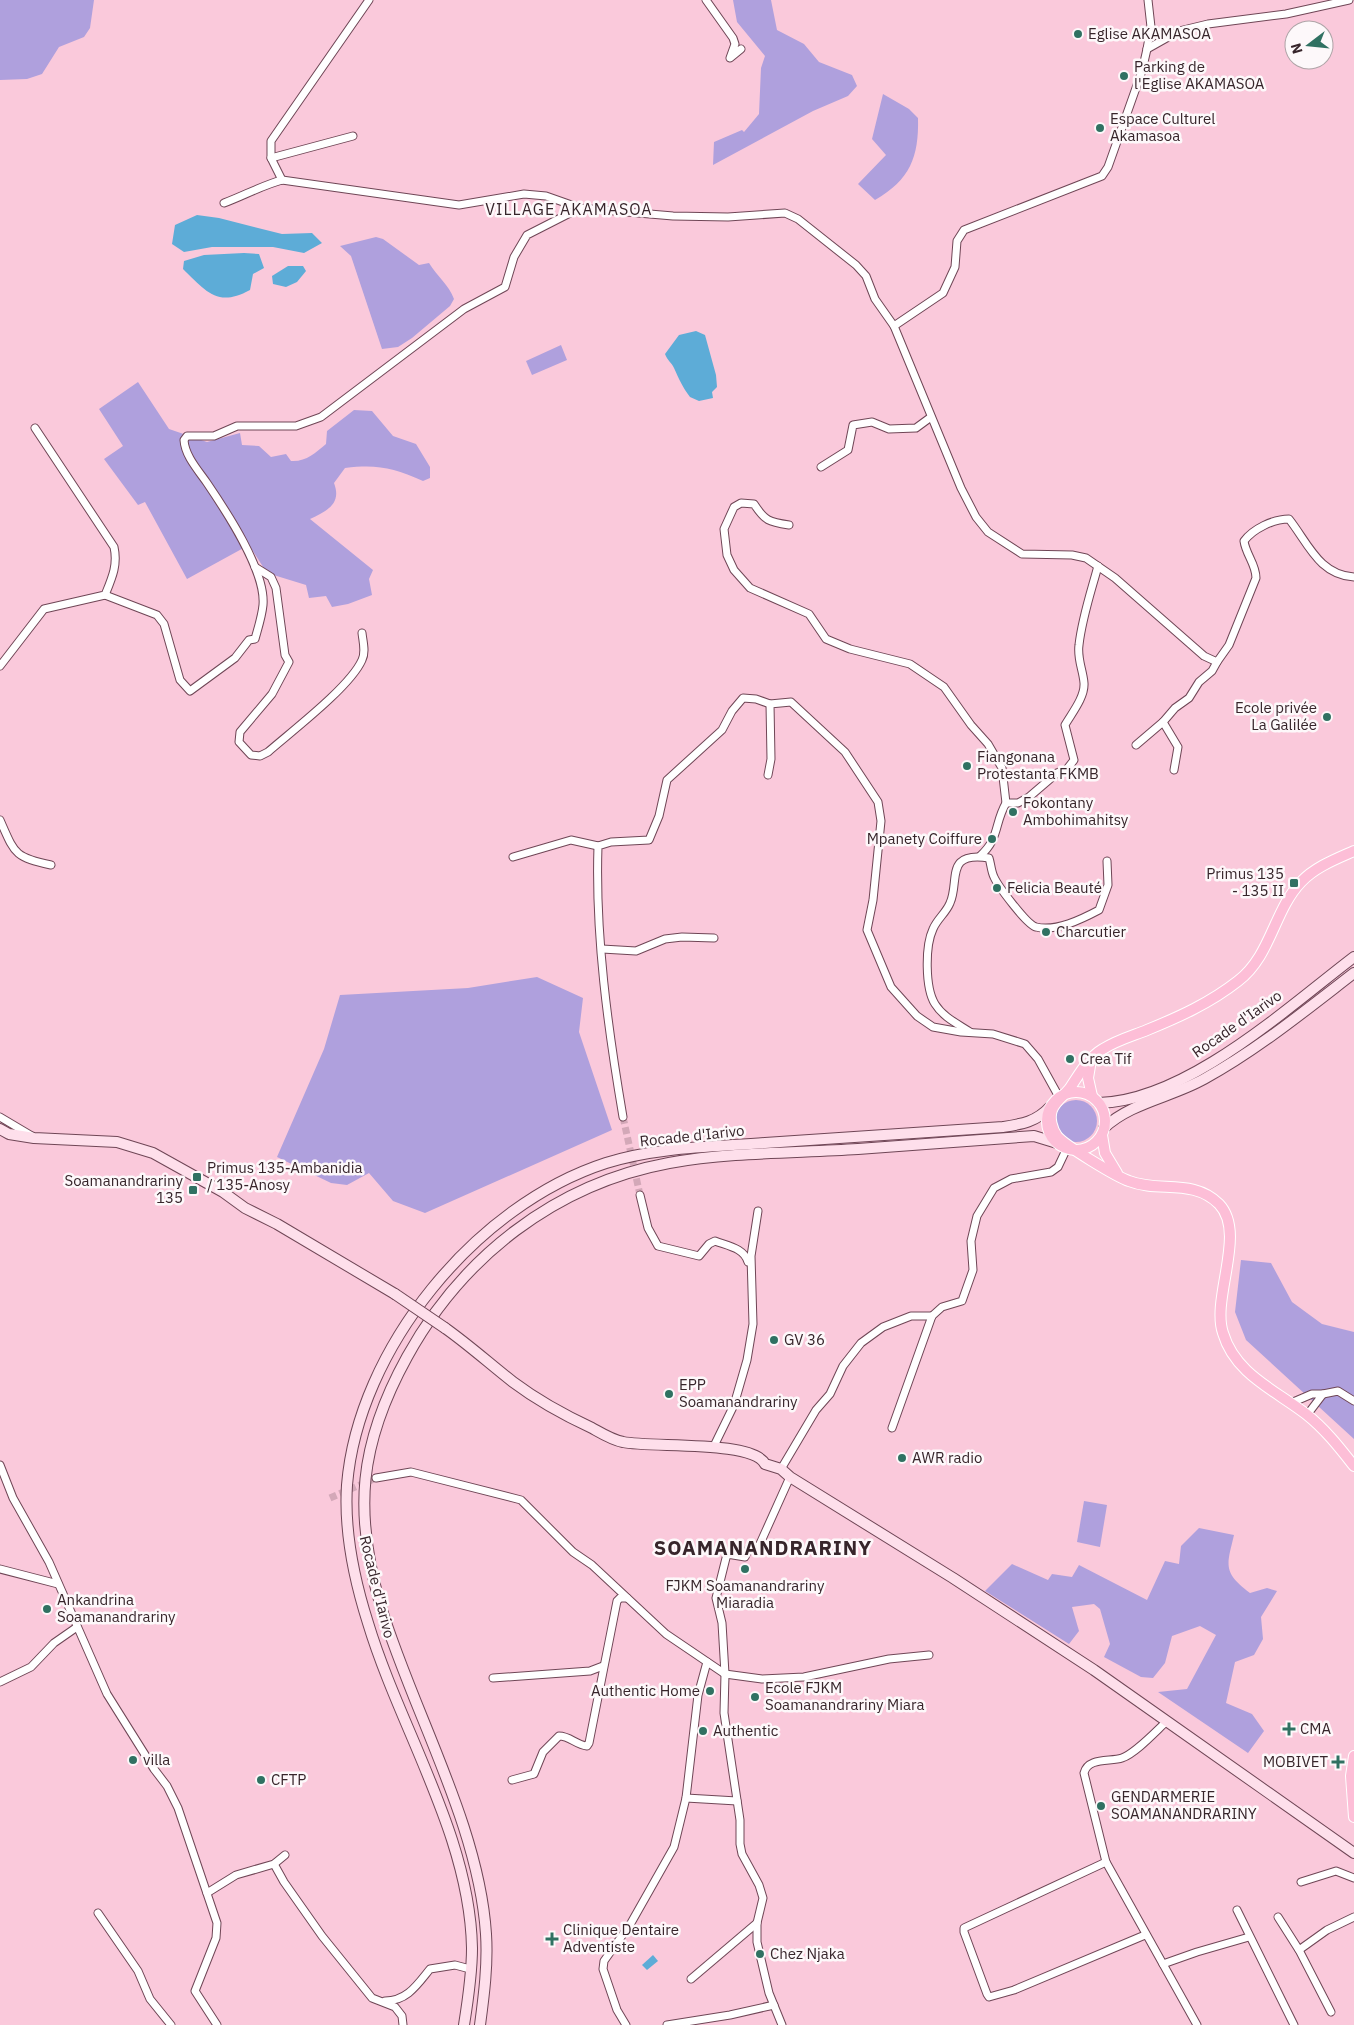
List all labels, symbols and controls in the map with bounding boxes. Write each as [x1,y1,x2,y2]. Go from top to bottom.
north arrow [1284,20,1334,70]
place label: Eglise AKAMASOA [1088,24,1211,43]
marker: Eglise AKAMASOA [1072,28,1084,40]
text: N [1286,41,1307,56]
place label: Parking de l'Eglise AKAMASOA [1134,57,1265,93]
marker: Parking de l'Eglise AKAMASOA [1118,70,1130,82]
place label: Espace Culturel Akamasoa [1110,109,1215,145]
marker: Espace Culturel Akamasoa [1094,122,1106,134]
district label: VILLAGE AKAMASOA [485,199,653,219]
place label: Ecole privée La Galilée [1235,698,1317,734]
marker: Ecole privée La Galilée [1321,711,1333,723]
place label: Fiangonana Protestanta FKMB [977,747,1099,783]
marker: Fiangonana Protestanta FKMB [961,760,973,772]
place label: Fokontany Ambohimahitsy [1023,793,1129,829]
marker: Fokontany Ambohimahitsy [1007,806,1019,818]
place label: Mpanety Coiffure [867,829,982,848]
marker: Mpanety Coiffure [986,833,998,845]
place label: Primus 135 - 135 II [1206,864,1284,900]
marker: Primus 135 - 135 II [1288,877,1300,889]
place label: Felicia Beauté [1007,878,1102,897]
marker: Felicia Beauté [991,882,1003,894]
place label: Charcutier [1056,922,1127,941]
marker: Charcutier [1040,926,1052,938]
street label: Rocade d'Iarivo [1188,986,1285,1062]
place label: Crea Tif [1080,1049,1132,1068]
marker: Crea Tif [1064,1053,1076,1065]
street label: Rocade d'Iarivo [639,1121,745,1150]
place label: Primus 135-Ambanidia / 135-Anosy [207,1158,363,1194]
place label: Soamanandrariny 135 [64,1171,184,1207]
marker: Primus 135-Ambanidia / 135-Anosy [191,1171,203,1183]
marker: Soamanandrariny 135 [187,1184,199,1196]
place label: GV 36 [784,1330,825,1349]
marker: GV 36 [768,1334,780,1346]
place label: EPP Soamanandrariny [679,1375,798,1411]
marker: EPP Soamanandrariny [663,1388,675,1400]
place label: AWR radio [912,1448,982,1467]
marker: AWR radio [896,1452,908,1464]
street label: Rocade d'Iarivo [356,1534,399,1640]
district label: SOAMANANDRARINY [654,1534,872,1561]
marker: FJKM Soamanandrariny Miaradia [739,1563,751,1575]
place label: FJKM Soamanandrariny Miaradia [665,1576,825,1612]
place label: Ankandrina Soamanandrariny [57,1590,176,1626]
marker: Ankandrina Soamanandrariny [41,1603,53,1615]
place label: Ecole FJKM Soamanandrariny Miara [765,1678,925,1714]
place label: Authentic Home [591,1681,700,1700]
marker: Authentic Home [704,1685,716,1697]
marker: Ecole FJKM Soamanandrariny Miara [749,1691,761,1703]
place label: CMA [1300,1719,1331,1738]
place label: Authentic [713,1721,779,1740]
marker: CMA [1282,1722,1296,1736]
marker: Authentic [697,1725,709,1737]
place label: villa [143,1750,170,1769]
place label: MOBIVET [1263,1752,1328,1771]
marker: villa [127,1754,139,1766]
marker: MOBIVET [1332,1756,1344,1768]
place label: CFTP [271,1770,306,1789]
marker: CFTP [255,1774,267,1786]
place label: GENDARMERIE SOAMANANDRARINY [1111,1787,1257,1823]
marker: GENDARMERIE SOAMANANDRARINY [1095,1800,1107,1812]
place label: Clinique Dentaire Adventiste [563,1920,679,1956]
marker: Clinique Dentaire Adventiste [545,1932,559,1946]
place label: Chez Njaka [770,1944,845,1963]
marker: Chez Njaka [754,1948,766,1960]

